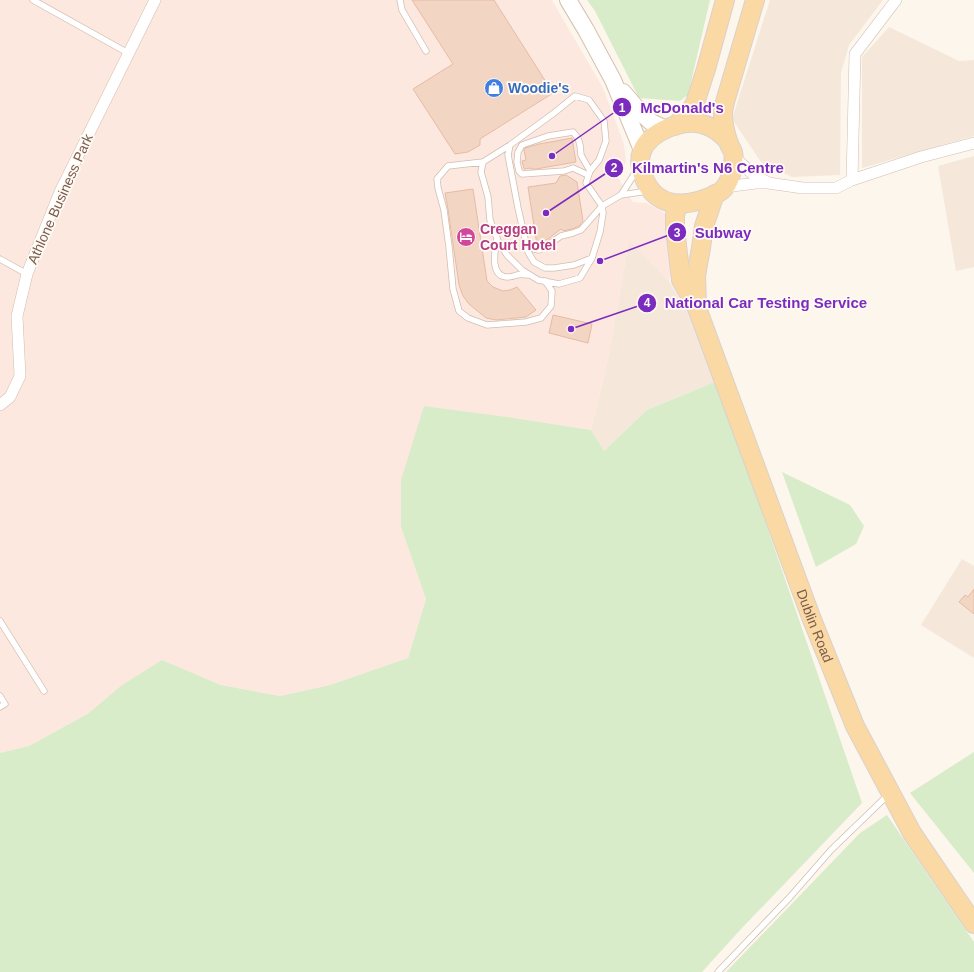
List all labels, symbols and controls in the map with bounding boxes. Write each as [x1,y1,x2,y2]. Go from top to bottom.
shop icon: Woodie's [483,77,505,99]
place label: Woodie's [508,80,570,96]
callout: McDonald's [612,94,732,121]
text: McDonald's [640,99,724,116]
text: 1 [619,101,626,115]
street label: Athlone Business Park [24,130,96,267]
callout: Kilmartin's N6 Centre [604,155,792,182]
text: Kilmartin's N6 Centre [632,159,784,176]
text: 2 [611,161,618,175]
callout: Subway [667,219,759,246]
place label: Creggan Court Hotel [480,221,556,253]
text: Subway [695,224,752,241]
hotel icon: Creggan Court Hotel [455,226,477,248]
text: 3 [674,226,681,240]
callout: National Car Testing Service [637,289,875,316]
text: National Car Testing Service [665,294,867,311]
text: 4 [644,296,651,310]
street label: Dublin Road [793,587,836,665]

